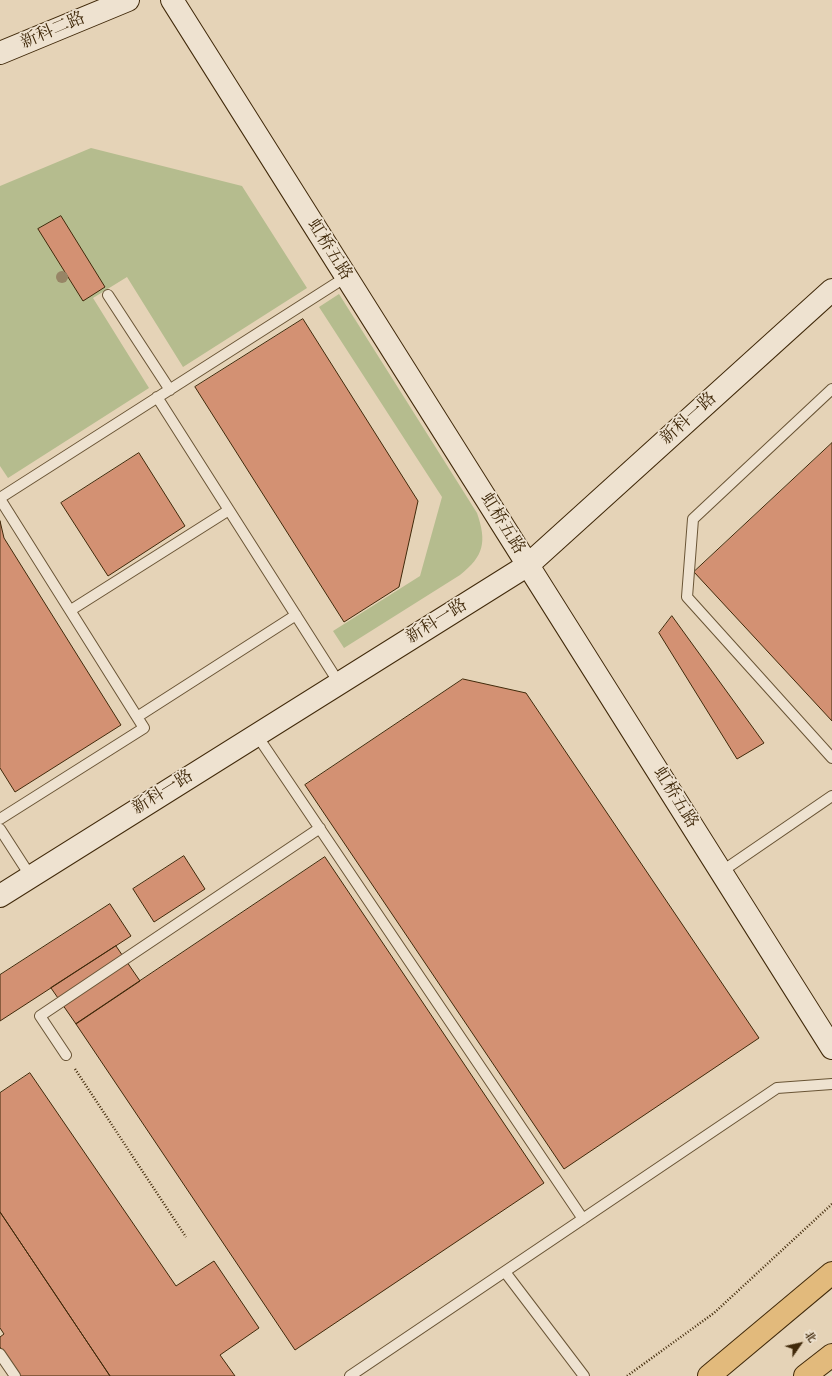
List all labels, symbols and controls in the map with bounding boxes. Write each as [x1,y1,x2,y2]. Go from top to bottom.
street label: 新科二路 [18,8,88,54]
street label: 虹桥五路 [302,216,356,284]
street label: 新科一路 [657,389,721,449]
street label: 虹桥五路 [475,490,529,558]
street label: 新科一路 [403,595,471,649]
street label: 虹桥五路 [648,764,702,832]
street label: 新科一路 [129,766,197,820]
north arrow [780,1324,820,1364]
text: 北 [801,1328,820,1346]

